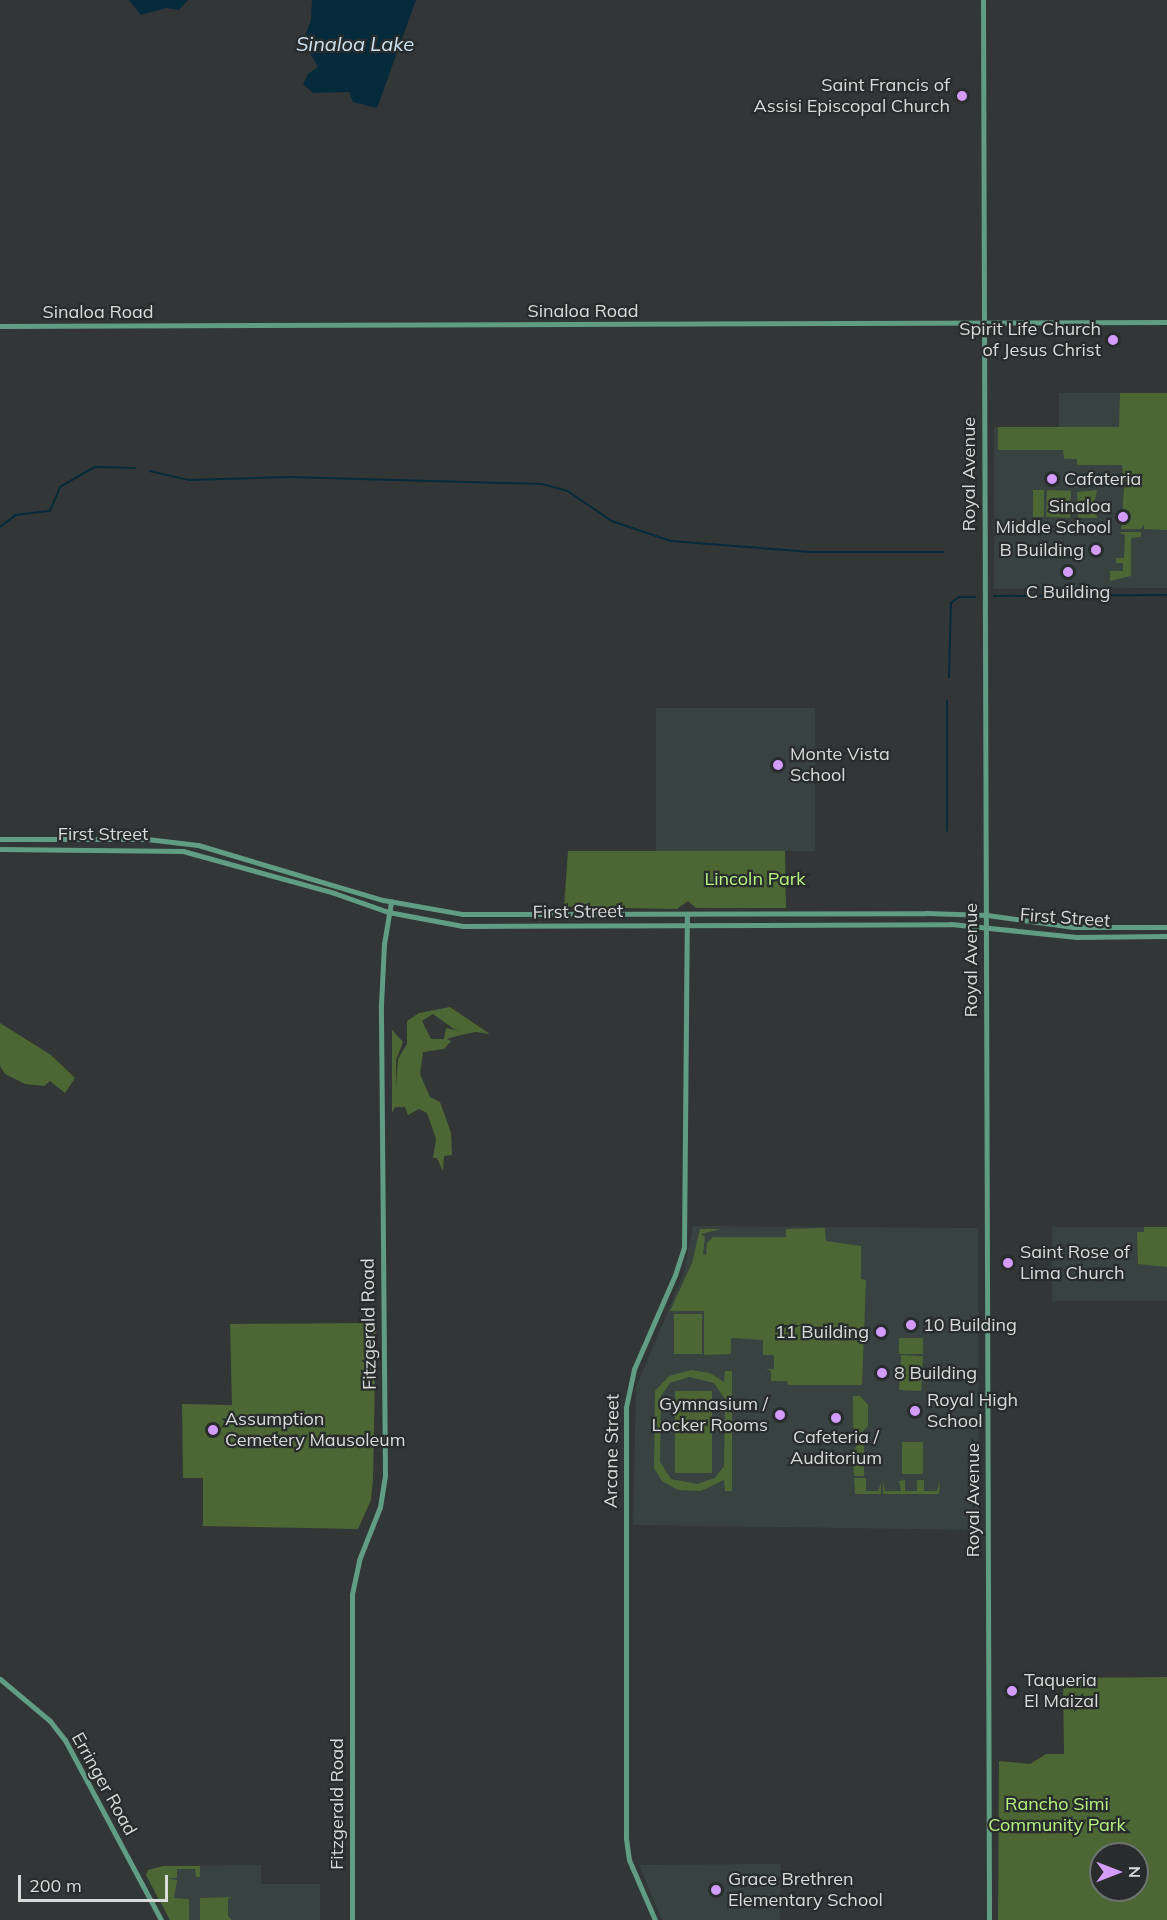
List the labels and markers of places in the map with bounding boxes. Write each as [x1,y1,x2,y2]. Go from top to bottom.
place label: Saint Francis of Assisi Episcopal Church [754,75,950,118]
marker: Saint Francis of Assisi Episcopal Church [955,89,969,103]
place label: Spirit Life Church of Jesus Christ [959,319,1101,362]
marker: Spirit Life Church of Jesus Christ [1106,333,1120,347]
place label: Cafateria [1064,468,1141,490]
marker: Cafateria [1045,472,1059,486]
place label: Sinaloa Middle School [995,496,1111,538]
marker: Sinaloa Middle School [1116,510,1130,524]
place label: B Building [999,539,1084,561]
marker: B Building [1089,543,1103,557]
marker: C Building [1061,565,1075,579]
place label: C Building [1026,581,1110,603]
place label: Monte Vista School [790,744,890,786]
marker: Monte Vista School [771,758,785,772]
place label: Saint Rose of Lima Church [1020,1242,1130,1284]
marker: Saint Rose of Lima Church [1001,1256,1015,1270]
place label: 10 Building [923,1314,1017,1336]
marker: 10 Building [904,1318,918,1332]
place label: 11 Building [775,1321,869,1343]
marker: 11 Building [874,1325,888,1339]
place label: 8 Building [894,1362,977,1384]
marker: 8 Building [875,1366,889,1380]
place label: Royal High School [927,1390,1018,1432]
place label: Gymnasium / Locker Rooms [651,1394,768,1436]
marker: Royal High School [908,1404,922,1418]
marker: Gymnasium / Locker Rooms [773,1408,787,1422]
place label: Assumption Cemetery Mausoleum [225,1409,405,1452]
marker: Cafeteria / Auditorium [829,1411,843,1425]
marker: Assumption Cemetery Mausoleum [206,1423,220,1437]
place label: Cafeteria / Auditorium [790,1427,882,1470]
place label: Taqueria El Maizal [1024,1670,1098,1712]
marker: Taqueria El Maizal [1005,1684,1019,1698]
place label: Grace Brethren Elementary School [728,1869,883,1912]
marker: Grace Brethren Elementary School [709,1883,723,1897]

